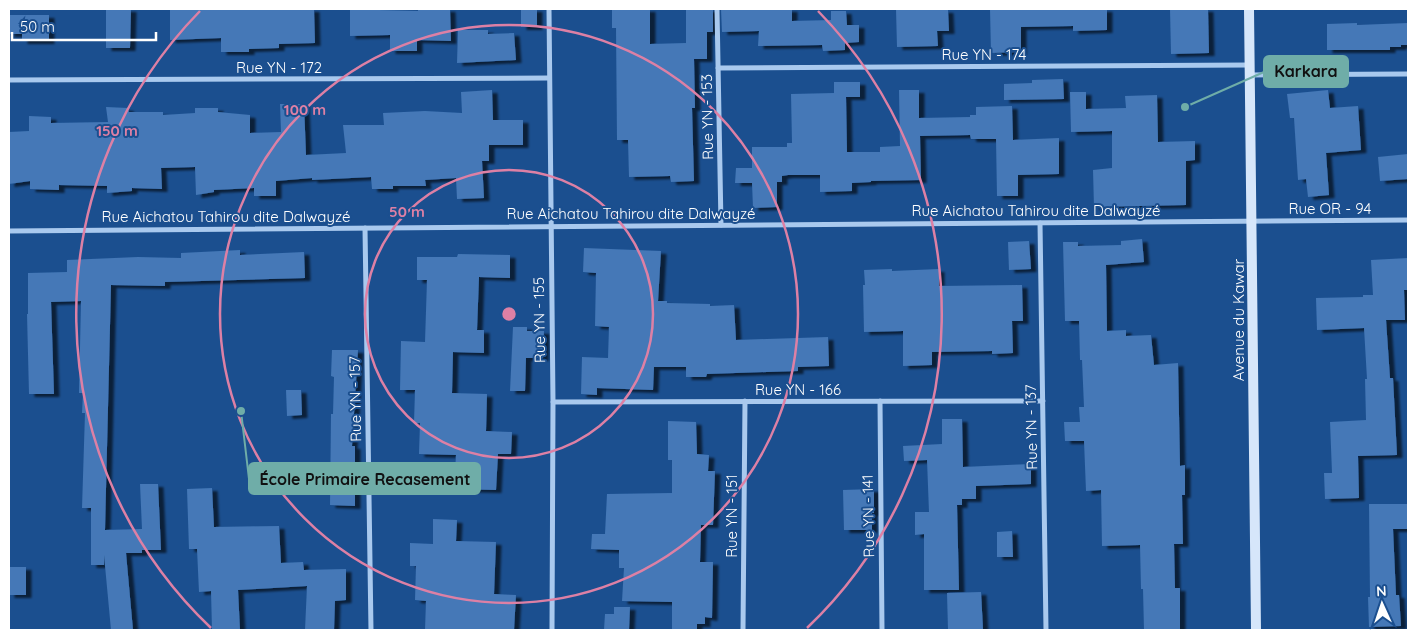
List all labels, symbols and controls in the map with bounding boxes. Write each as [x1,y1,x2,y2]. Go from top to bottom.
scale bar [12,10,156,42]
text: 50 m [20,17,55,36]
street label: Rue YN - 174 [942,45,1027,64]
callout: Karkara [1264,56,1348,87]
street label: Rue YN - 172 [236,58,322,77]
text: Karkara [1274,61,1338,81]
street label: Rue YN - 153 [697,74,717,160]
text: 100 m [284,100,326,119]
text: 150 m [96,121,138,140]
street label: Rue OR - 94 [1289,199,1372,218]
street label: Rue Aichatou Tahirou dite Dalwayzé [912,201,1160,220]
text: 50 m [389,202,425,221]
street label: Rue Aichatou Tahirou dite Dalwayzé [507,204,755,223]
street label: Rue Aichatou Tahirou dite Dalwayzé [102,207,350,226]
street label: Avenue du Kawar [1229,258,1248,381]
street label: Rue YN - 155 [529,277,549,363]
centre of rings [500,305,518,323]
street label: Rue YN - 157 [345,356,365,442]
street label: Rue YN - 166 [755,380,841,399]
street label: Rue YN - 137 [1021,384,1041,470]
callout: École Primaire Recasement [249,463,480,494]
text: École Primaire Recasement [259,469,471,489]
street label: Rue YN - 151 [722,474,741,558]
street label: Rue YN - 141 [858,474,878,558]
north arrow [1357,579,1407,629]
text: N [1376,582,1387,600]

